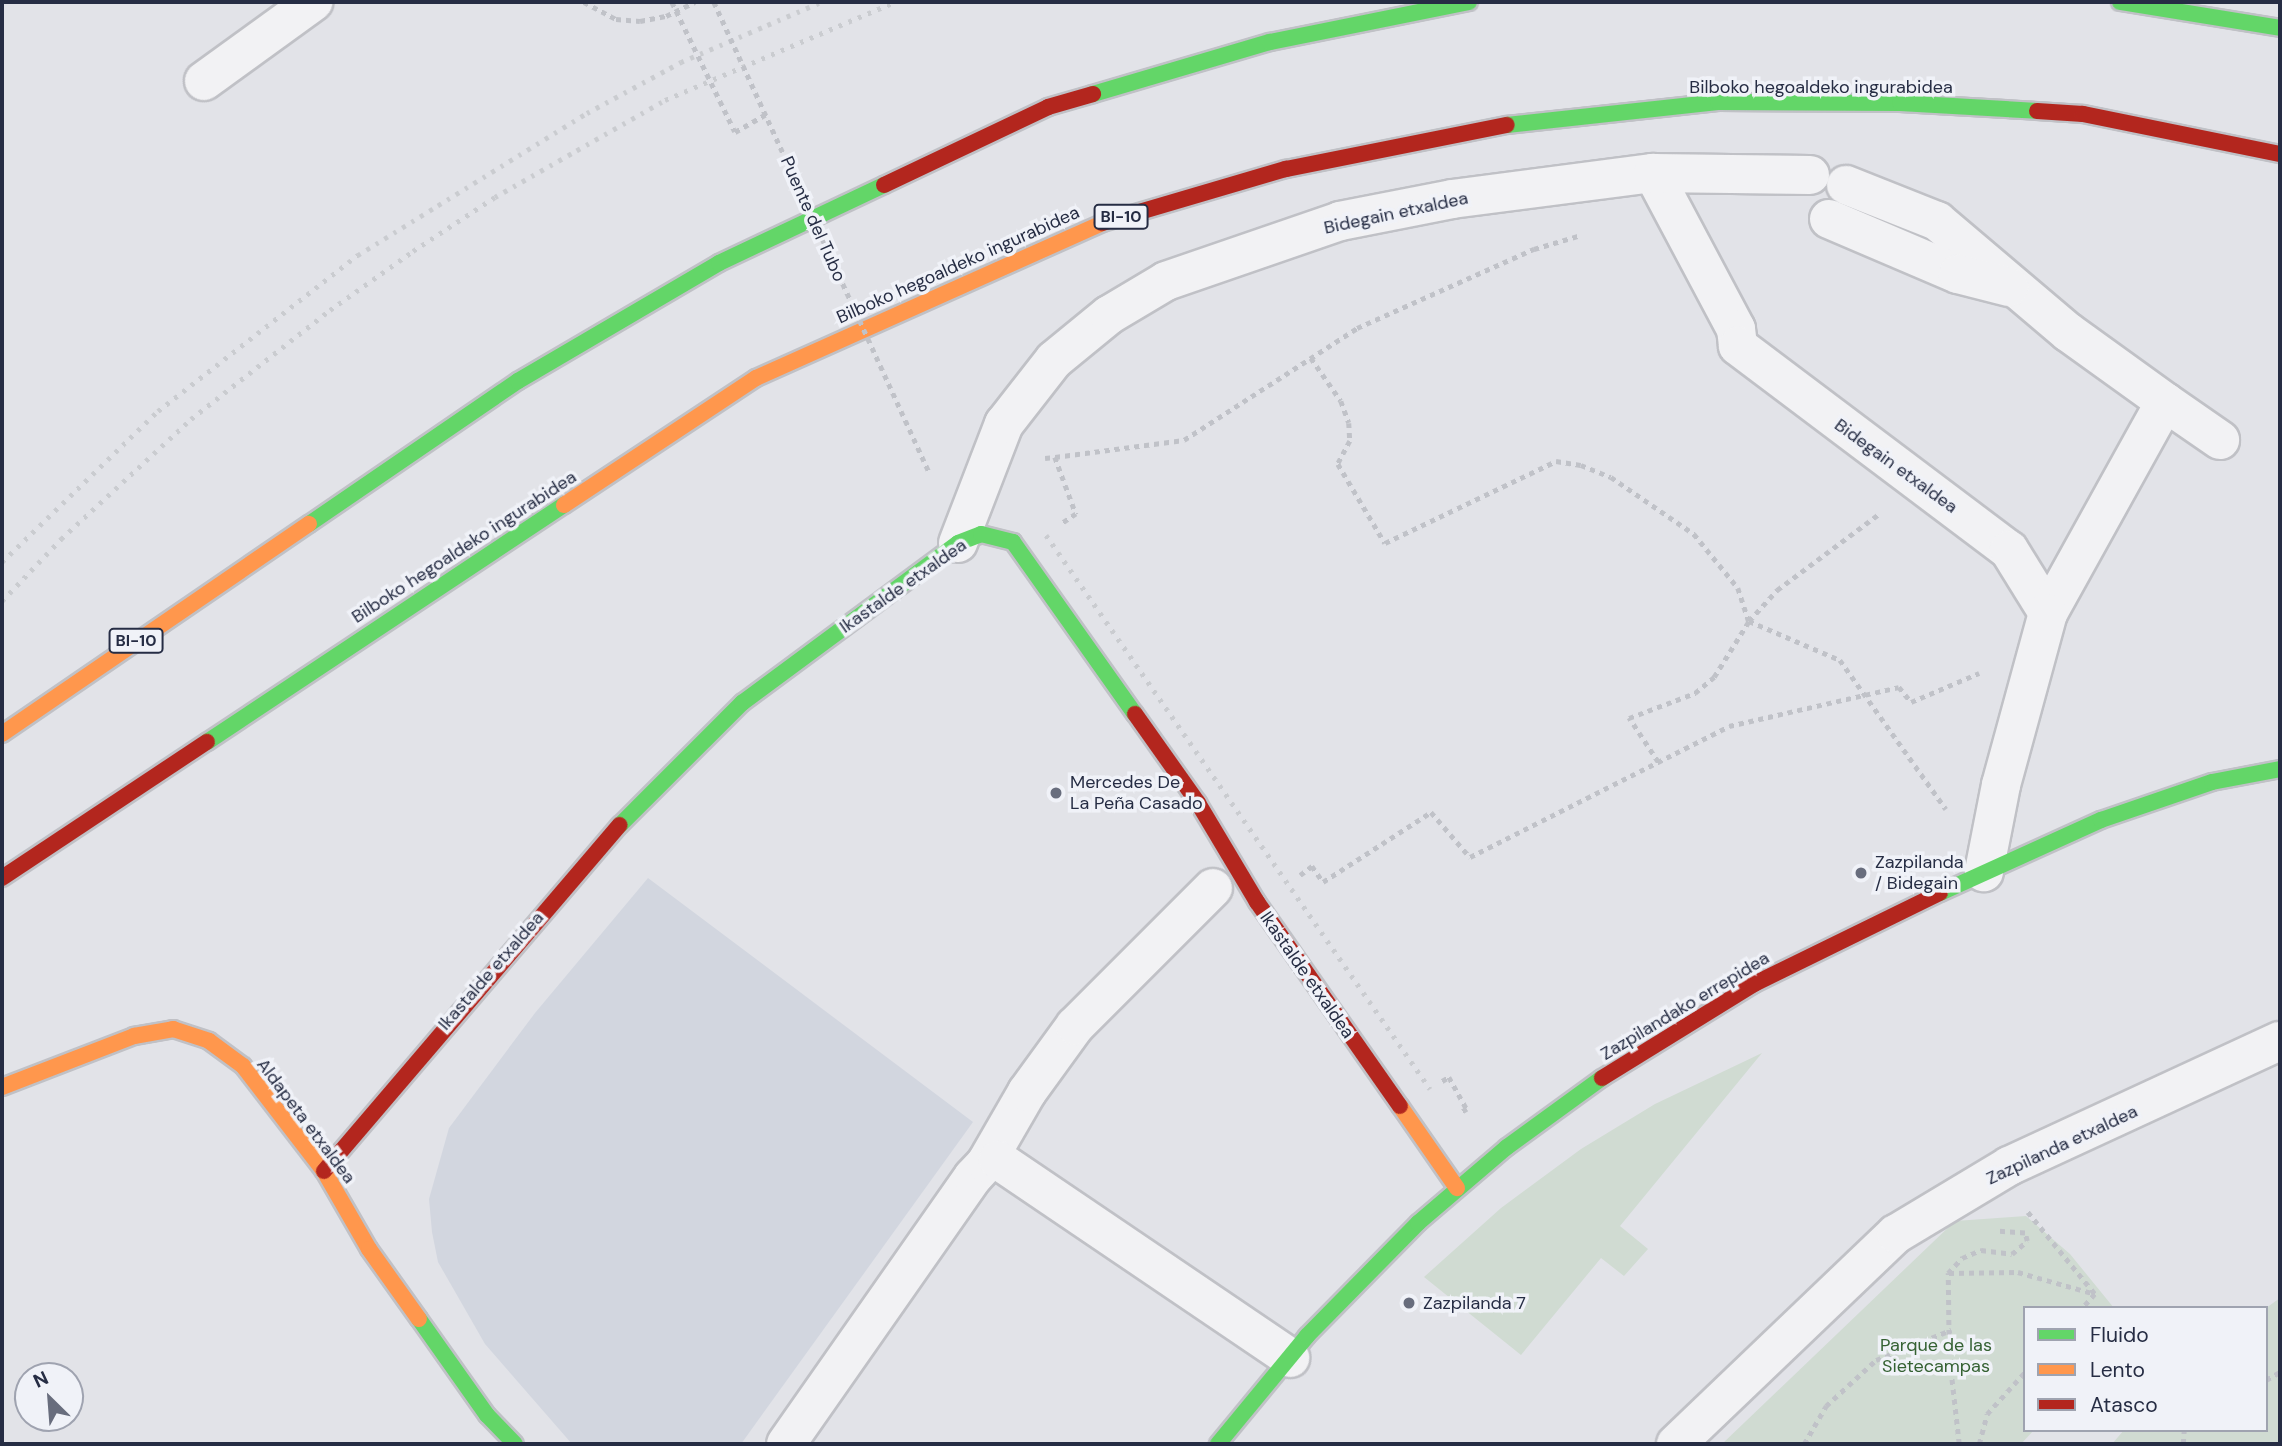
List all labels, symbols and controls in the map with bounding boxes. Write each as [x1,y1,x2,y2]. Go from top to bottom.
street label: Bilboko hegoaldeko ingurabidea [1689,76,1953,98]
street label: Puente del Tubo [776,153,850,285]
street label: Bidegain etxaldea [1322,187,1470,239]
street label: Bilboko hegoaldeko ingurabidea [833,202,1083,328]
road number: BI-10 [1093,204,1149,230]
street label: Bidegain etxaldea [1830,414,1962,518]
street label: Bilboko hegoaldeko ingurabidea [348,466,580,628]
street label: Ikastalde etxaldea [835,534,971,638]
road number: BI-10 [108,628,164,654]
place label: Mercedes De La Peña Casado [1070,772,1203,814]
marker: Mercedes De La Peña Casado [1048,785,1064,801]
place label: Zazpilanda / Bidegain [1875,852,1964,894]
marker: Zazpilanda / Bidegain [1853,865,1869,881]
street label: Ikastalde etxaldea [434,907,548,1035]
street label: Ikastalde etxaldea [1255,907,1359,1043]
street label: Zazpilandako errepidea [1597,947,1773,1065]
street label: Aldapeta etxaldea [252,1054,360,1188]
street label: Zazpilanda etxaldea [1983,1100,2141,1190]
place label: Zazpilanda 7 [1423,1292,1526,1314]
marker: Zazpilanda 7 [1401,1295,1417,1311]
legend [2023,1306,2268,1432]
text: Fluido [2090,1321,2149,1349]
park label: Parque de las Sietecampas [1880,1335,1992,1378]
text: Lento [2090,1356,2145,1384]
north arrow [14,1362,84,1432]
text: N [29,1365,52,1394]
text: Atasco [2090,1391,2158,1419]

